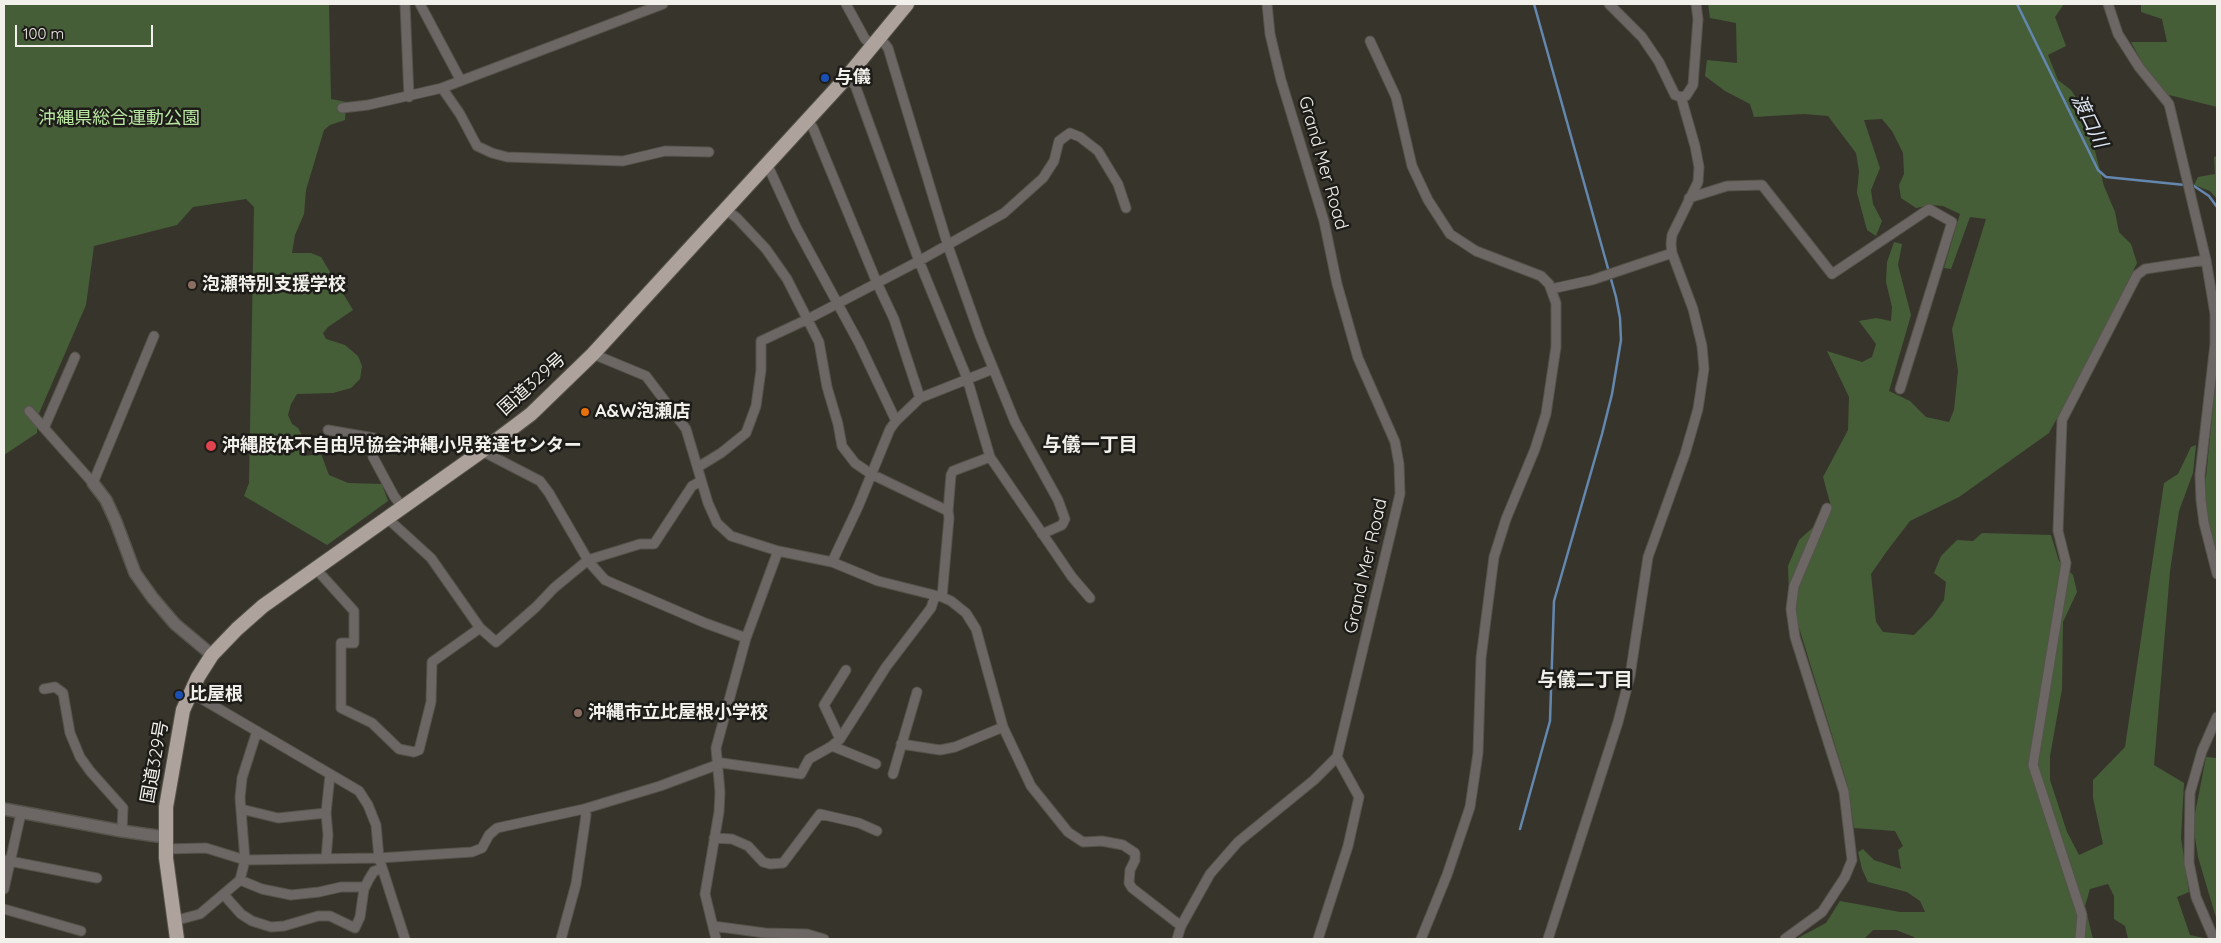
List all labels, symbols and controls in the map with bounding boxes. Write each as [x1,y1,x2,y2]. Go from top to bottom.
scale bar [18,15,155,47]
text: 100 m [23,24,64,43]
place label: 与儀 [835,67,871,89]
marker: 与儀 [819,72,831,84]
water label: 渡口川 [2066,90,2112,152]
street label: Grand Mer Road [1294,94,1352,232]
park label: 沖縄県総合運動公園 [38,108,200,130]
place label: 泡瀬特別支援学校 [202,274,346,296]
marker: 泡瀬特別支援学校 [186,279,198,291]
street label: 国道329号 [494,348,570,420]
place label: A&W泡瀬店 [595,401,690,423]
marker: A&W泡瀬店 [579,406,591,418]
district label: 与儀一丁目 [1043,434,1137,456]
place label: 沖縄肢体不自由児協会沖縄小児発達センター [222,435,582,457]
marker: 沖縄肢体不自由児協会沖縄小児発達センター [204,439,218,453]
street label: Grand Mer Road [1340,496,1392,636]
district label: 与儀二丁目 [1538,669,1632,691]
place label: 比屋根 [189,684,243,706]
marker: 比屋根 [173,689,185,701]
place label: 沖縄市立比屋根小学校 [588,702,768,724]
marker: 沖縄市立比屋根小学校 [572,707,584,719]
street label: 国道329号 [137,719,173,805]

